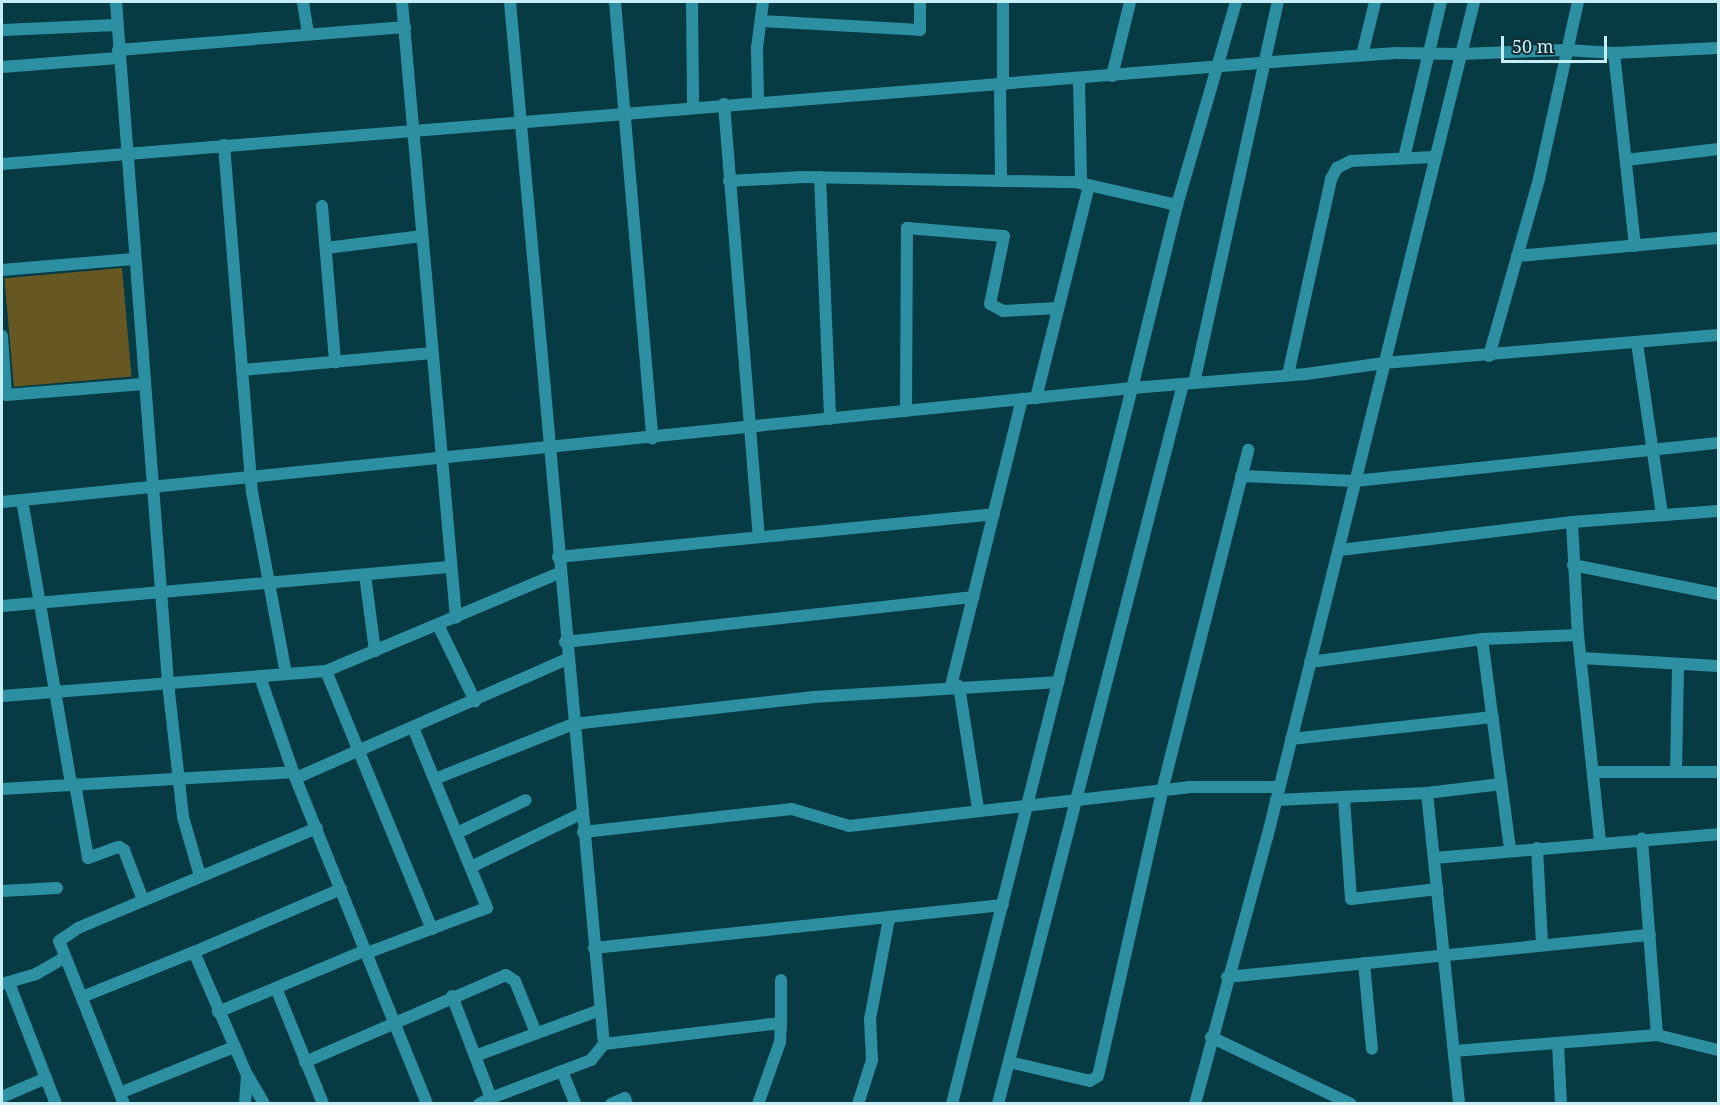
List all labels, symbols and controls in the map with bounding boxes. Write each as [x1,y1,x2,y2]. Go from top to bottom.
scale bar [1504,24,1610,62]
text: 50 m [1512,34,1554,58]

